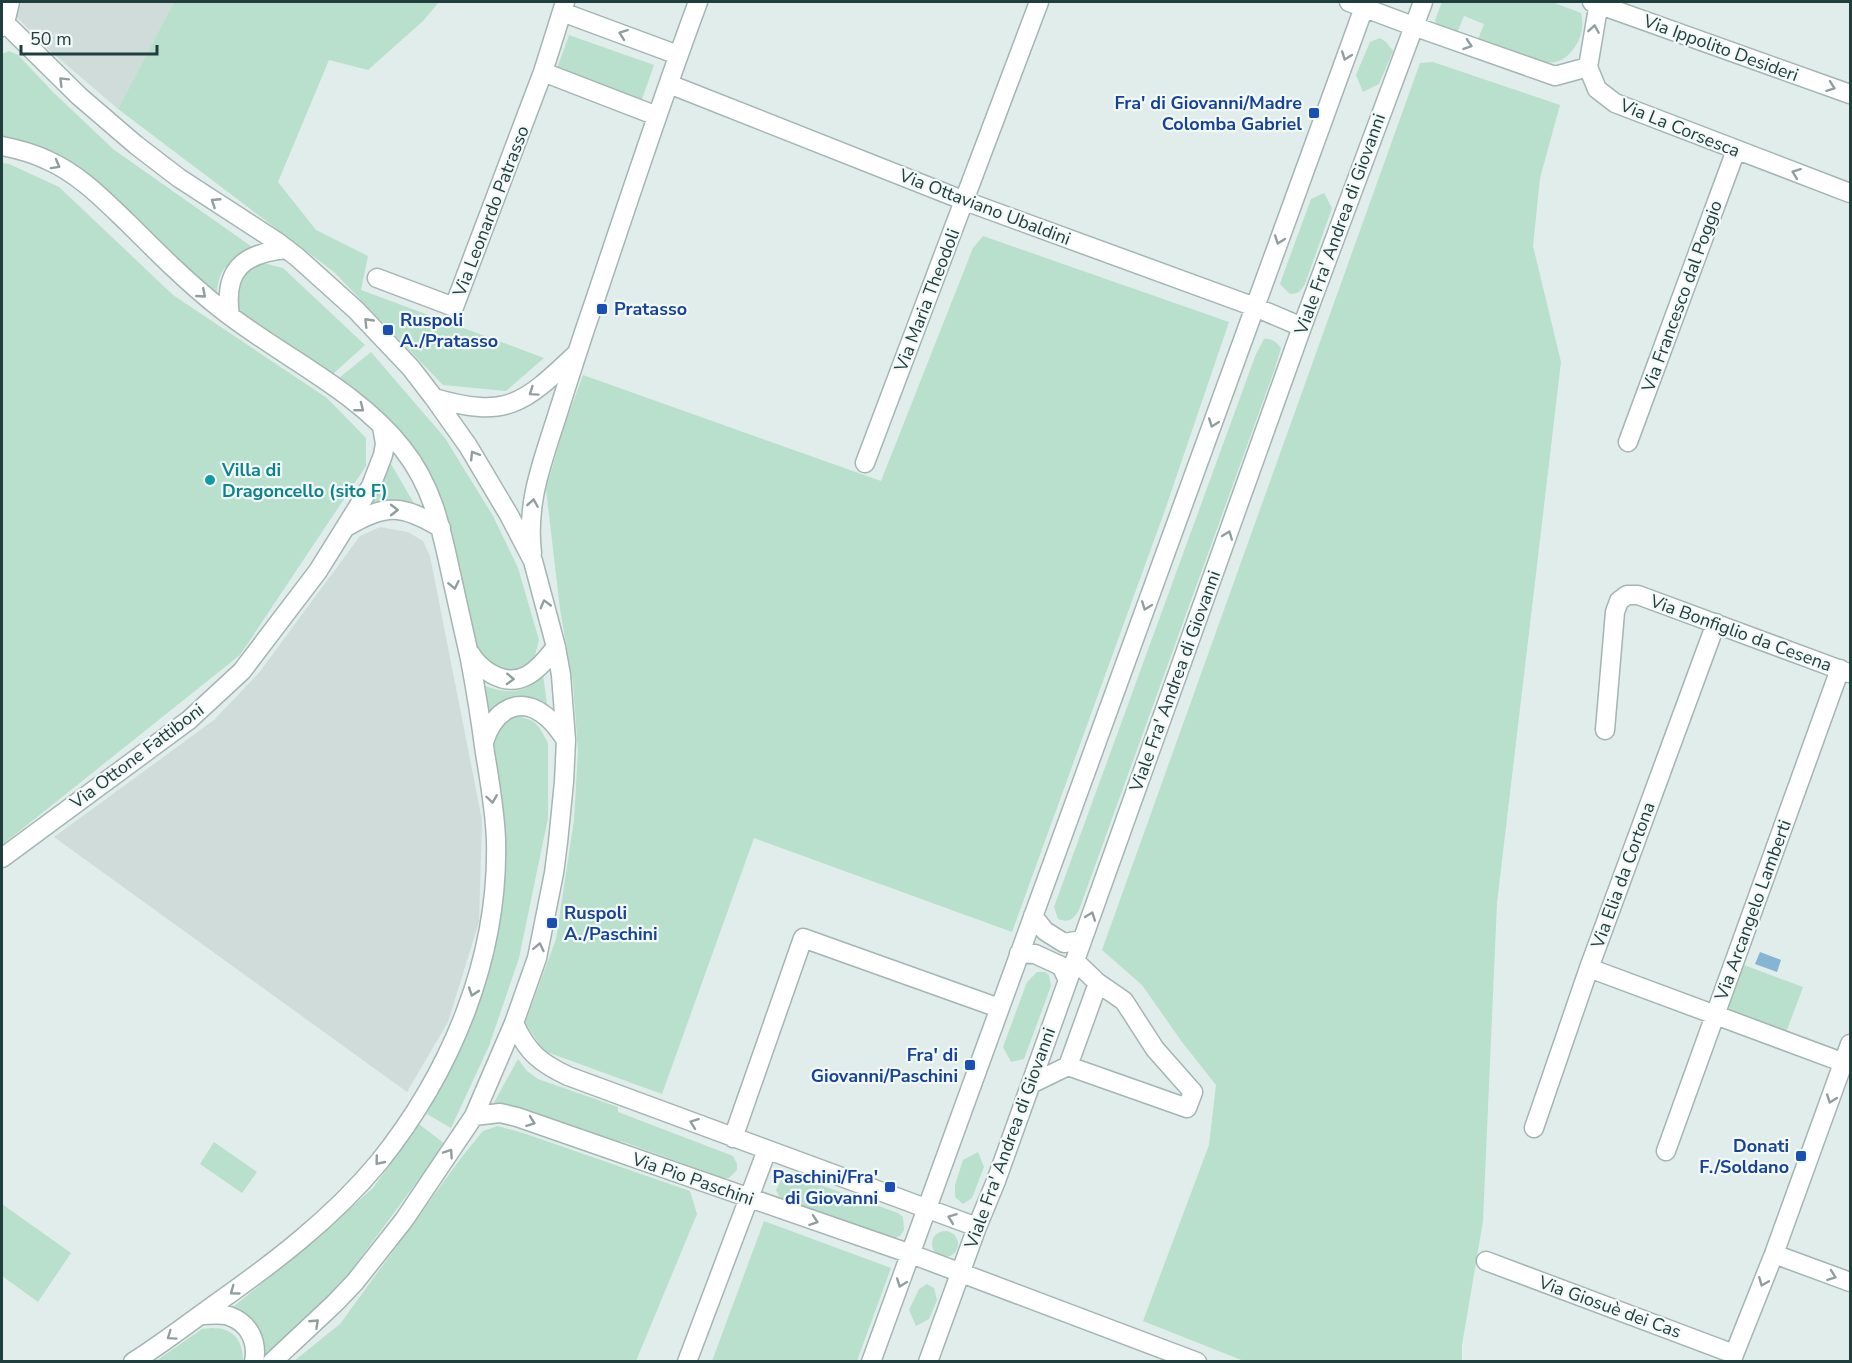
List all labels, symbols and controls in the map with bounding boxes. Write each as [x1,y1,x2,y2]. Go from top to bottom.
street label: Via Ippolito Desideri [1639,8,1802,87]
scale bar [21,18,158,56]
one-way arrow [1588,24,1600,33]
text: 50 m [30,27,72,51]
one-way arrow [618,29,629,42]
one-way arrow [1462,38,1473,51]
one-way arrow [1340,51,1353,61]
one-way arrow [59,78,70,89]
one-way arrow [1826,80,1836,93]
place label: Fra' di Giovanni/Madre Colomba Gabriel [1114,91,1302,136]
street label: Via La Corsesca [1616,93,1743,163]
marker: Fra' di Giovanni/Madre Colomba Gabriel [1307,106,1321,120]
street label: Viale Fra' Andrea di Giovanni [1288,110,1391,339]
street label: Via Leonardo Patrasso [447,122,535,301]
one-way arrow [50,158,61,169]
street label: Via Ottaviano Ubaldini [895,163,1074,251]
one-way arrow [1791,167,1802,180]
street label: Via Francesco dal Poggio [1636,197,1728,396]
one-way arrow [211,198,221,210]
street label: Via Maria Theodoli [888,225,965,376]
one-way arrow [1274,234,1287,245]
one-way arrow [195,286,206,297]
place label: Pratasso [614,297,687,321]
marker: Pratasso [595,302,609,316]
place label: Ruspoli A./Pratasso [400,308,498,353]
one-way arrow [364,319,375,329]
marker: Ruspoli A./Pratasso [381,323,395,337]
one-way arrow [528,385,539,396]
one-way arrow [353,400,364,411]
one-way arrow [1207,417,1220,428]
one-way arrow [469,451,481,461]
place label: Villa di Dragoncello (sito F) [221,458,388,503]
marker: Villa di Dragoncello (sito F) [203,473,217,487]
one-way arrow [526,498,538,507]
one-way arrow [390,504,399,517]
one-way arrow [1220,530,1233,541]
street label: Viale Fra' Andrea di Giovanni [1123,567,1226,796]
one-way arrow [447,580,460,590]
street label: Via Bonfiglio da Cesena [1646,589,1835,677]
one-way arrow [539,599,552,609]
one-way arrow [1140,600,1153,611]
one-way arrow [506,672,515,685]
street label: Via Ottone Fattiboni [64,698,209,815]
one-way arrow [486,795,498,804]
street label: Via Elia da Cortona [1585,799,1661,952]
street label: Via Arcangelo Lamberti [1709,816,1797,1005]
place label: Ruspoli A./Paschini [564,901,658,946]
one-way arrow [1083,911,1096,922]
marker: Ruspoli A./Paschini [545,916,559,930]
one-way arrow [532,943,545,953]
one-way arrow [468,986,480,997]
street label: Viale Fra' Andrea di Giovanni [958,1024,1061,1253]
place label: Fra' di Giovanni/Paschini [811,1043,958,1088]
marker: Fra' di Giovanni/Paschini [963,1058,977,1072]
one-way arrow [1825,1093,1838,1103]
one-way arrow [525,1115,536,1128]
one-way arrow [689,1118,700,1131]
place label: Donati F./Soldano [1699,1134,1789,1179]
street label: Via Pio Paschini [628,1147,757,1211]
one-way arrow [442,1149,453,1160]
marker: Donati F./Soldano [1794,1149,1808,1163]
one-way arrow [375,1155,386,1166]
place label: Paschini/Fra' di Giovanni [773,1165,878,1210]
marker: Paschini/Fra' di Giovanni [883,1180,897,1194]
one-way arrow [947,1212,958,1225]
one-way arrow [808,1214,819,1226]
one-way arrow [1826,1268,1837,1281]
street label: Via Giosuè dei Cas [1535,1270,1685,1344]
one-way arrow [1758,1275,1770,1286]
one-way arrow [895,1277,908,1288]
one-way arrow [229,1284,240,1295]
one-way arrow [308,1319,319,1330]
one-way arrow [166,1329,177,1340]

